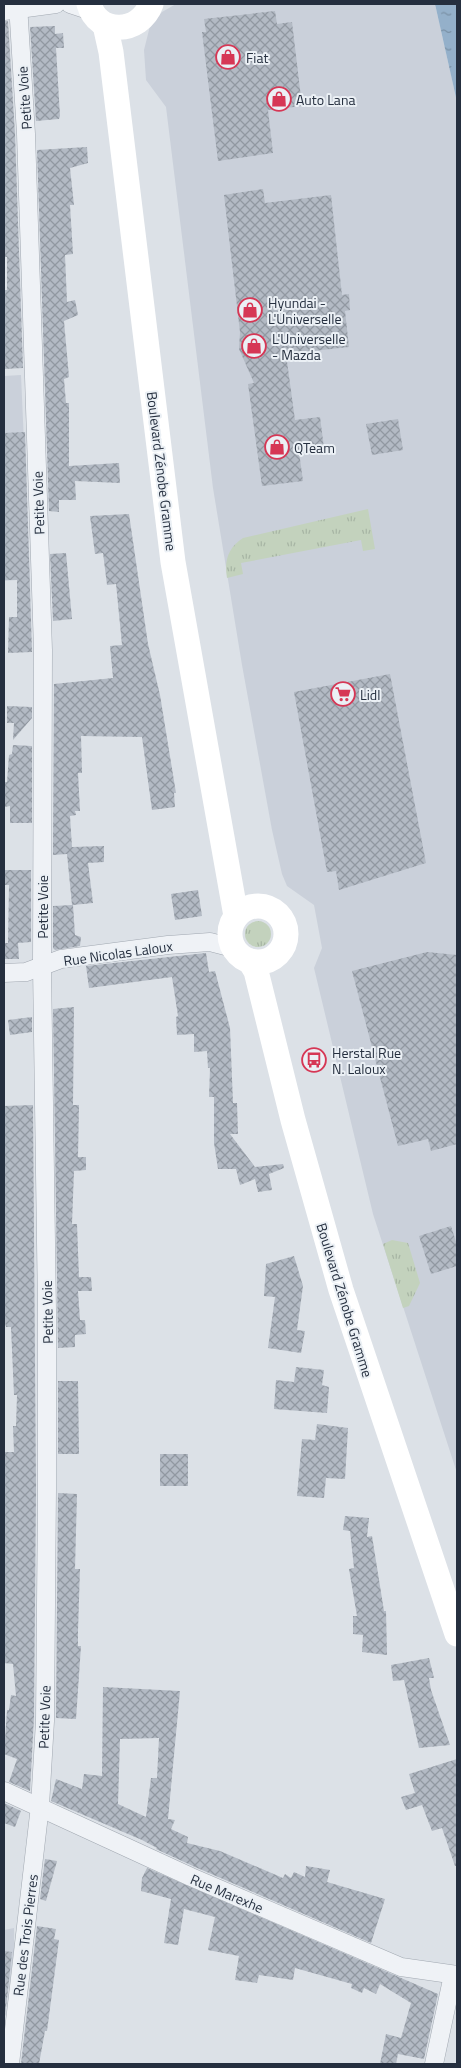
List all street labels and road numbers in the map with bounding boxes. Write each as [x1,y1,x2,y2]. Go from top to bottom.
street label: Petite Voie [11,66,37,130]
street label: Boulevard Zénobe Gramme [142,390,182,552]
street label: Petite Voie [26,471,50,535]
street label: Petite Voie [32,875,53,939]
street label: Rue Nicolas Laloux [62,935,175,971]
street label: Boulevard Zénobe Gramme [312,1220,378,1380]
street label: Petite Voie [36,1280,58,1344]
street label: Petite Voie [32,1685,56,1749]
street label: Rue Marexhe [187,1868,267,1918]
street label: Rue des Trois Pierres [7,1873,43,1997]

